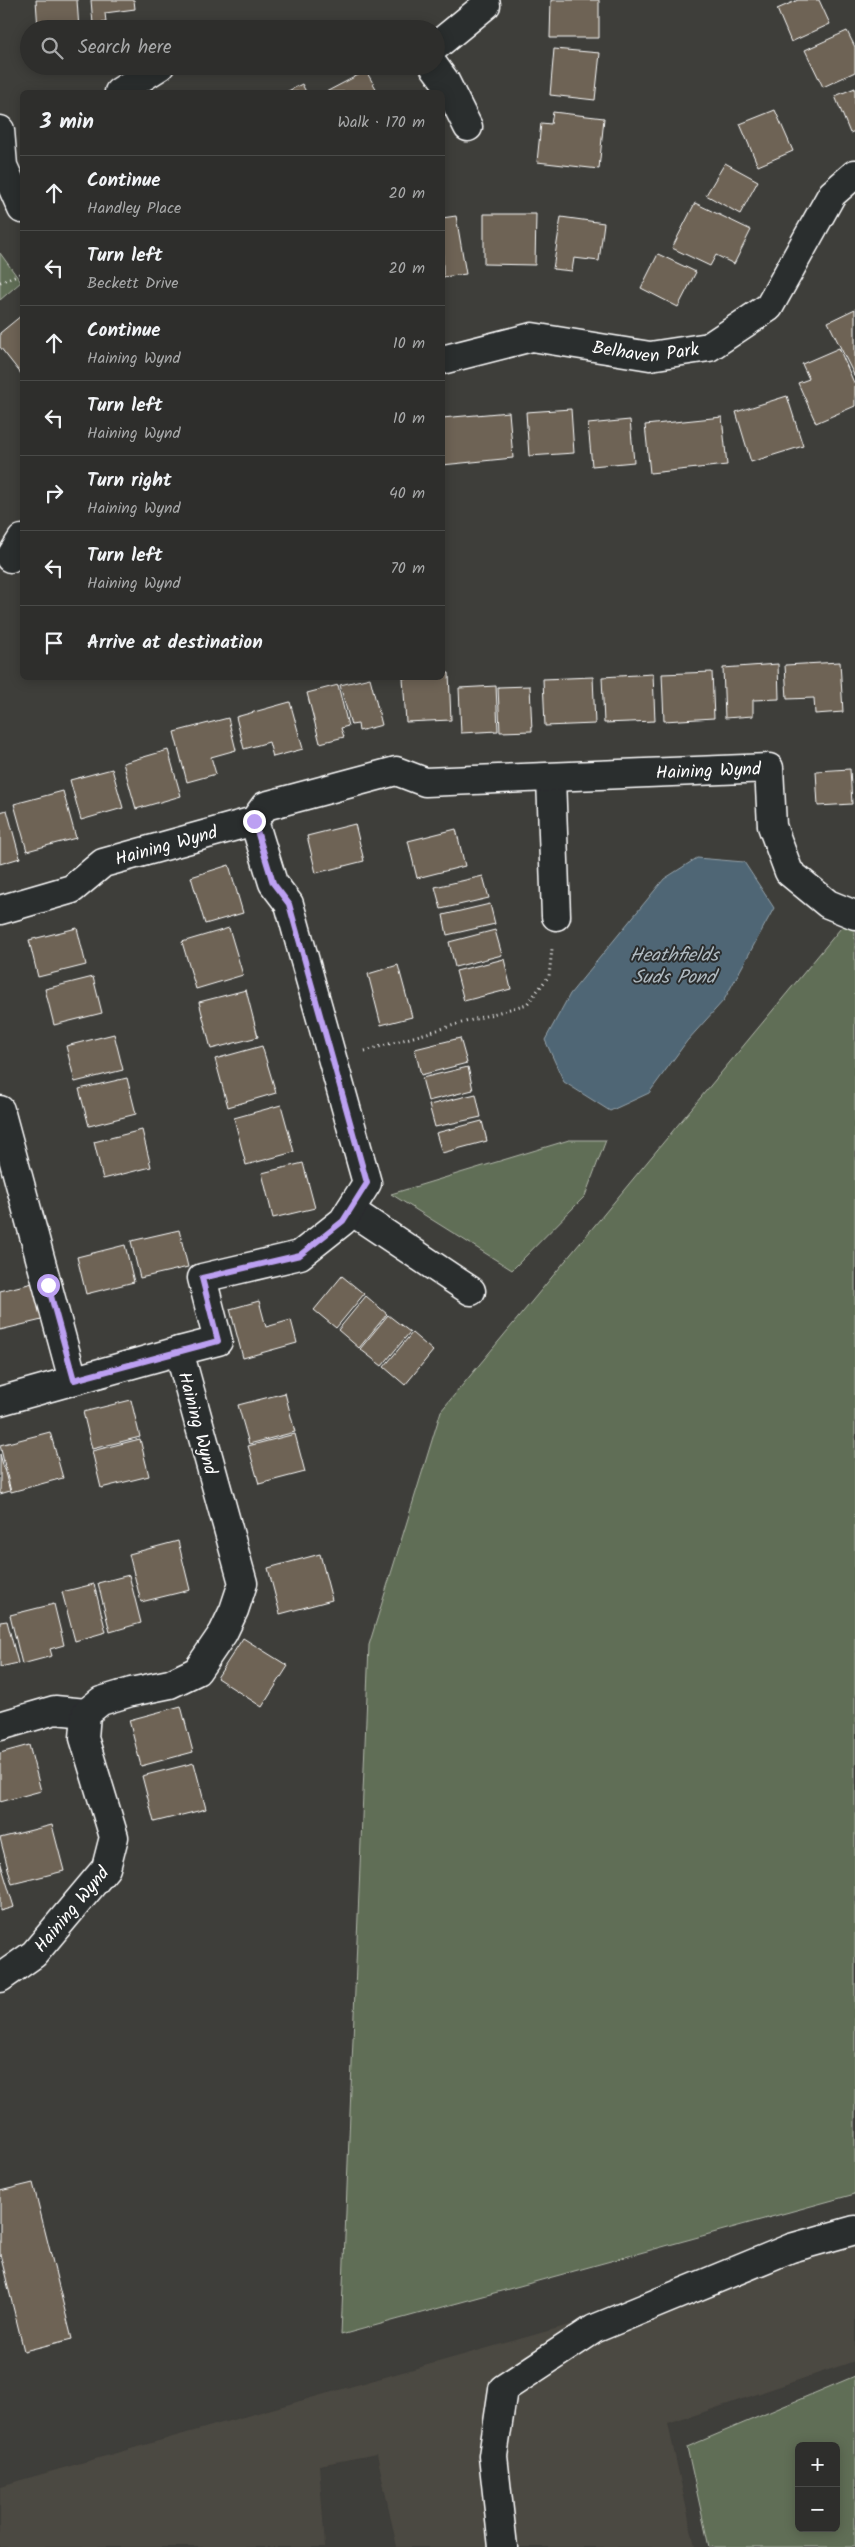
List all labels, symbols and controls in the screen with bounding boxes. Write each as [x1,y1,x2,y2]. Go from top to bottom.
search box [20,20,445,75]
text: Search here [78,33,172,63]
icon: search [38,34,66,62]
text: 3 min [40,106,94,139]
text: Walk · 170 m [337,110,425,135]
text: Continue [87,166,160,196]
icon: ahead [40,179,68,207]
text: 20 m [389,181,425,206]
text: Handley Place [87,196,181,221]
text: Turn left [87,241,162,271]
icon: left [40,254,68,282]
text: 20 m [389,256,425,281]
text: Beckett Drive [87,271,178,296]
text: Continue [87,316,160,346]
icon: ahead [40,329,68,357]
text: 10 m [393,331,425,356]
street label: Belhaven Park [590,334,702,372]
text: Haining Wynd [87,346,180,371]
text: Turn left [87,391,162,421]
icon: left [40,404,68,432]
text: 10 m [393,406,425,431]
text: Haining Wynd [87,421,180,446]
text: Turn right [87,466,172,496]
icon: right [40,479,68,507]
text: 40 m [389,481,425,506]
text: Haining Wynd [87,496,180,521]
text: Turn left [87,541,162,571]
icon: left [40,554,68,582]
text: 70 m [390,556,425,581]
text: Haining Wynd [87,571,180,596]
text: Arrive at destination [87,628,263,658]
icon: arrive [40,629,68,657]
street label: Haining Wynd [655,755,763,789]
route end [243,810,266,833]
street label: Haining Wynd [112,819,222,875]
water label: Heathfields Suds Pond [630,941,720,993]
route start [37,1274,60,1297]
street label: Haining Wynd [169,1369,224,1479]
street label: Haining Wynd [28,1860,118,1960]
map controls [795,2442,840,2532]
button: + [795,2442,840,2487]
button: − [795,2487,840,2532]

